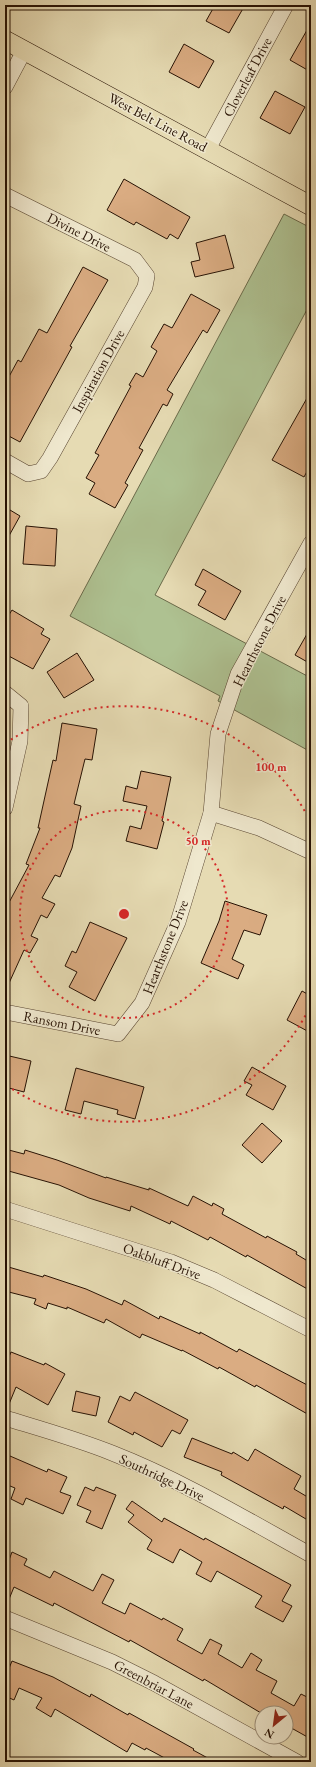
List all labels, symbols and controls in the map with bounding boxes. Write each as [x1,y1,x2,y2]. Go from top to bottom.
street label: Cloverleaf Drive [219,34,276,120]
street label: West Belt Line Road [105,88,211,156]
street label: Divine Drive [44,208,114,256]
street label: Inspiration Drive [68,326,129,416]
street label: Hearthstone Drive [228,592,290,690]
text: 100 m [255,759,287,775]
text: 50 m [185,833,211,849]
street label: Hearthstone Drive [138,897,192,997]
centre of rings [117,907,131,921]
street label: Ransom Drive [22,1007,103,1039]
street label: Oakbluff Drive [121,1239,204,1284]
street label: Southridge Drive [117,1449,208,1505]
street label: Greenbriar Lane [111,1655,198,1713]
north arrow [254,1705,294,1745]
text: N [262,1725,276,1742]

